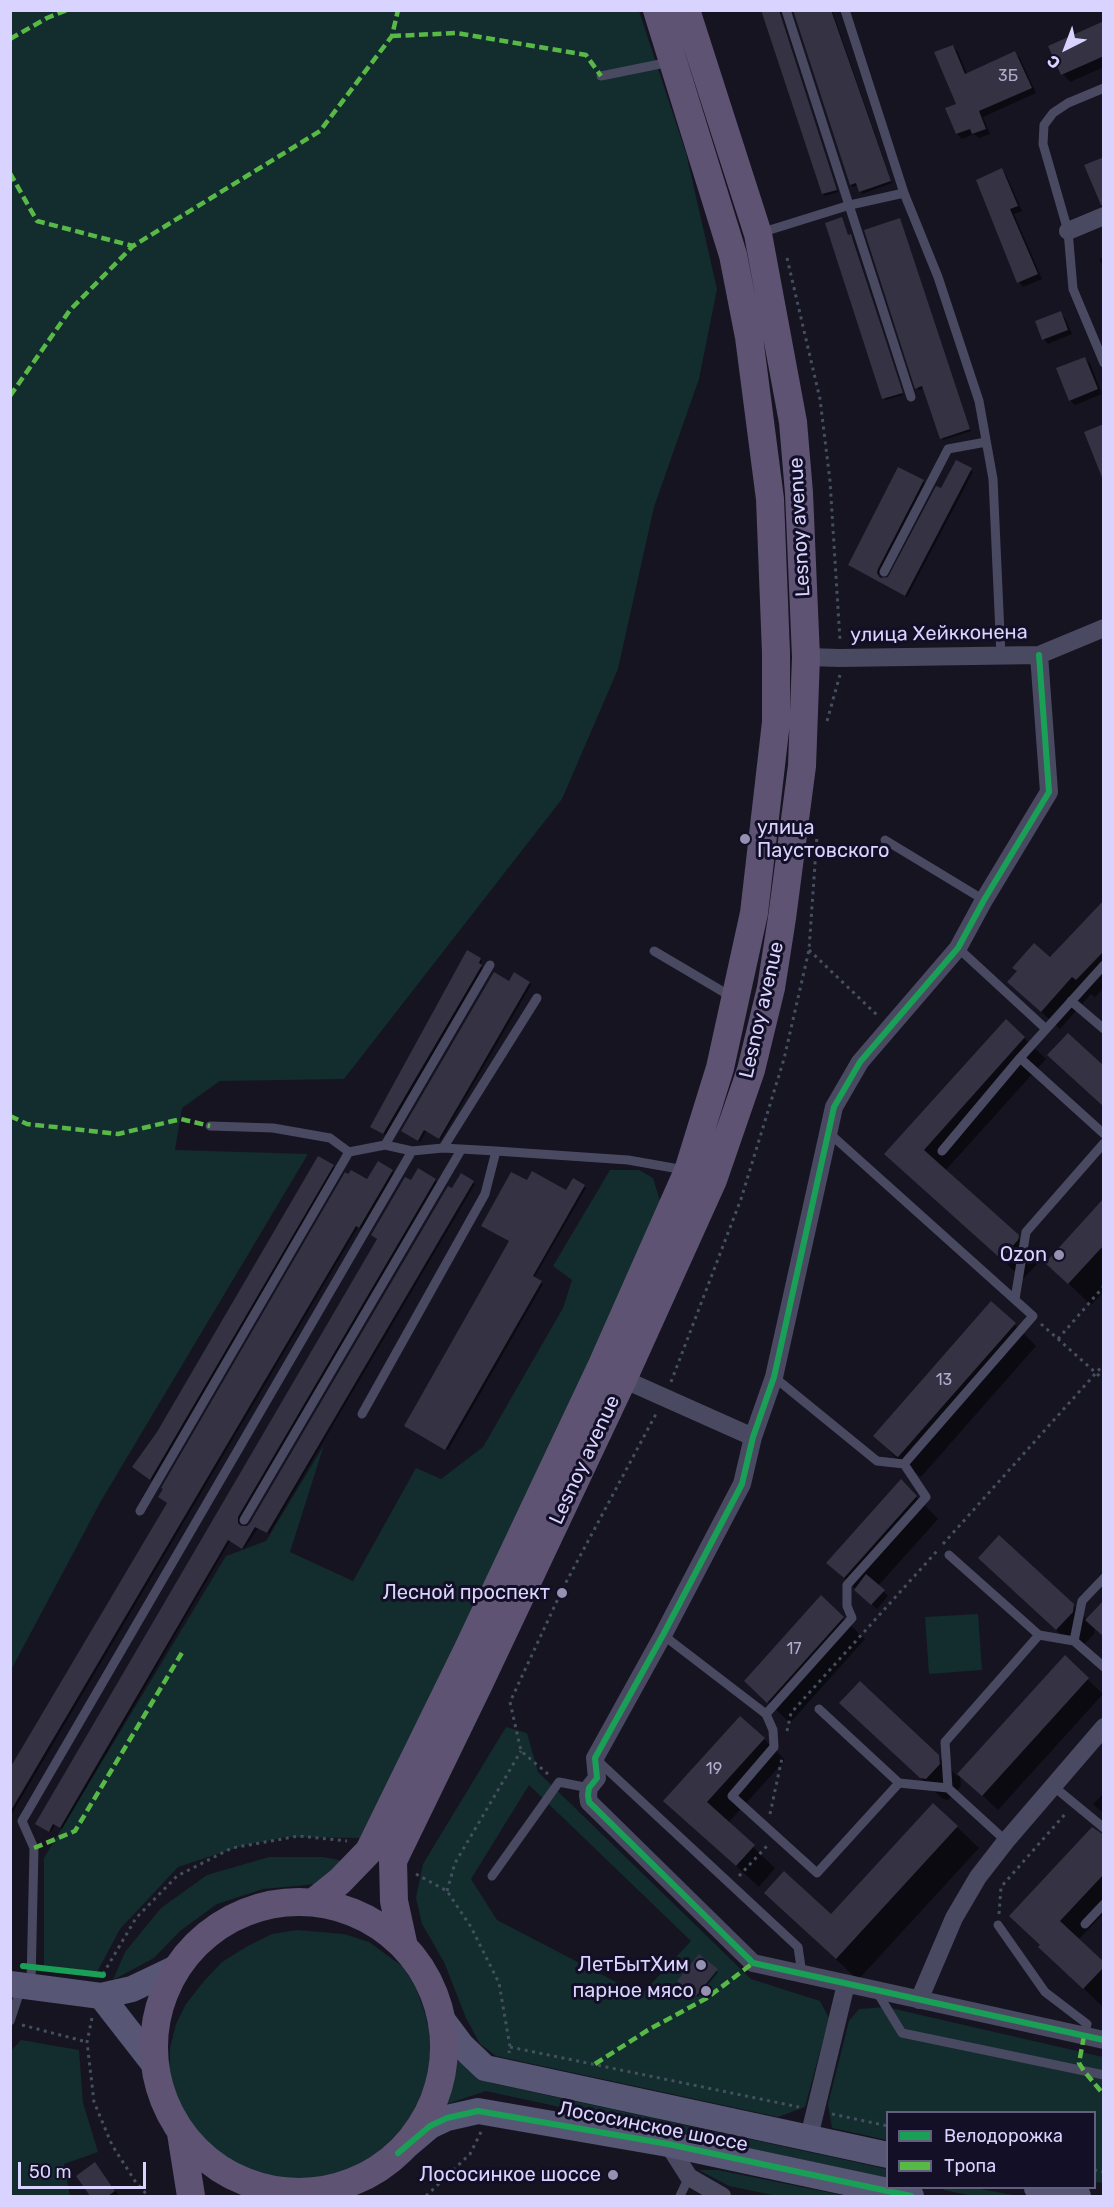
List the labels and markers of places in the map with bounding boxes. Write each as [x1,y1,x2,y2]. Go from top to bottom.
place label: улица Паустовского [757,816,890,863]
marker: улица Паустовского [738,832,752,846]
place label: Ozon [1000,1243,1047,1267]
marker: Ozon [1052,1248,1066,1262]
place label: Лесной проспект [383,1581,550,1605]
marker: Лесной проспект [555,1586,569,1600]
place label: ЛетБытХим [578,1953,689,1977]
marker: ЛетБытХим [694,1958,708,1972]
place label: парное мясо [572,1979,694,2003]
marker: парное мясо [699,1984,713,1998]
place label: Лососинкое шоссе [419,2163,601,2187]
marker: Лососинкое шоссе [606,2168,620,2182]

